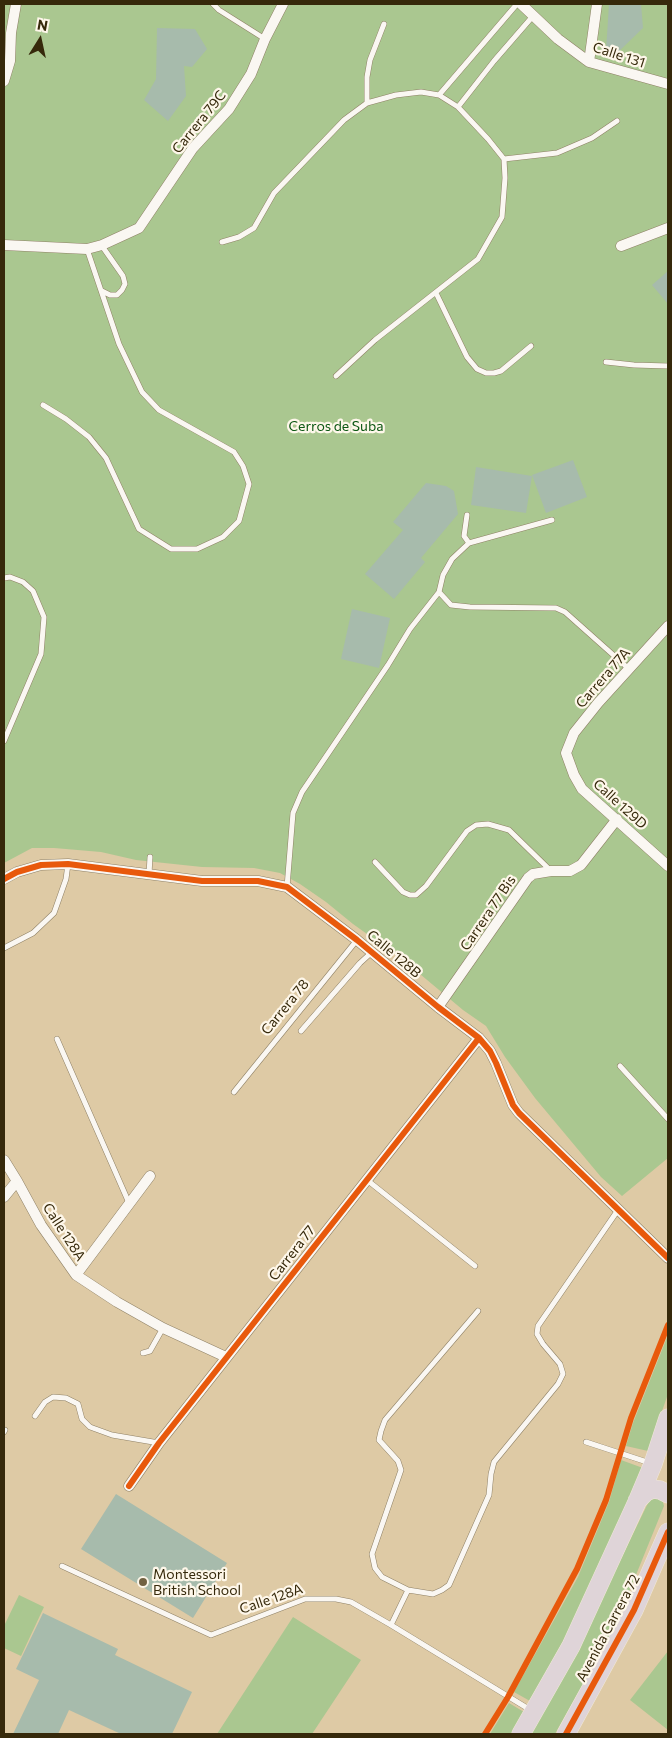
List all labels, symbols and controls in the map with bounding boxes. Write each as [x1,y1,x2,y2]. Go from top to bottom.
north arrow [15,15,65,65]
text: N [36,15,49,34]
street label: Calle 131 [591,39,647,71]
street label: Carrera 79C [169,87,229,157]
park label: Cerros de Suba [289,418,383,434]
street label: Carrera 77A [572,645,634,711]
street label: Calle 129D [590,775,650,833]
street label: Carrera 77 Bis [457,872,519,954]
street label: Calle 128B [364,927,424,981]
street label: Carrera 78 [258,976,312,1038]
street label: Calle 128A [39,1200,89,1264]
street label: Carrera 77 [265,1222,319,1284]
place label: Montessori British School [153,1566,241,1598]
street label: Avenida Carrera 72 [573,1572,643,1684]
marker: Montessori British School [137,1576,149,1588]
street label: Calle 128A [237,1580,305,1618]

